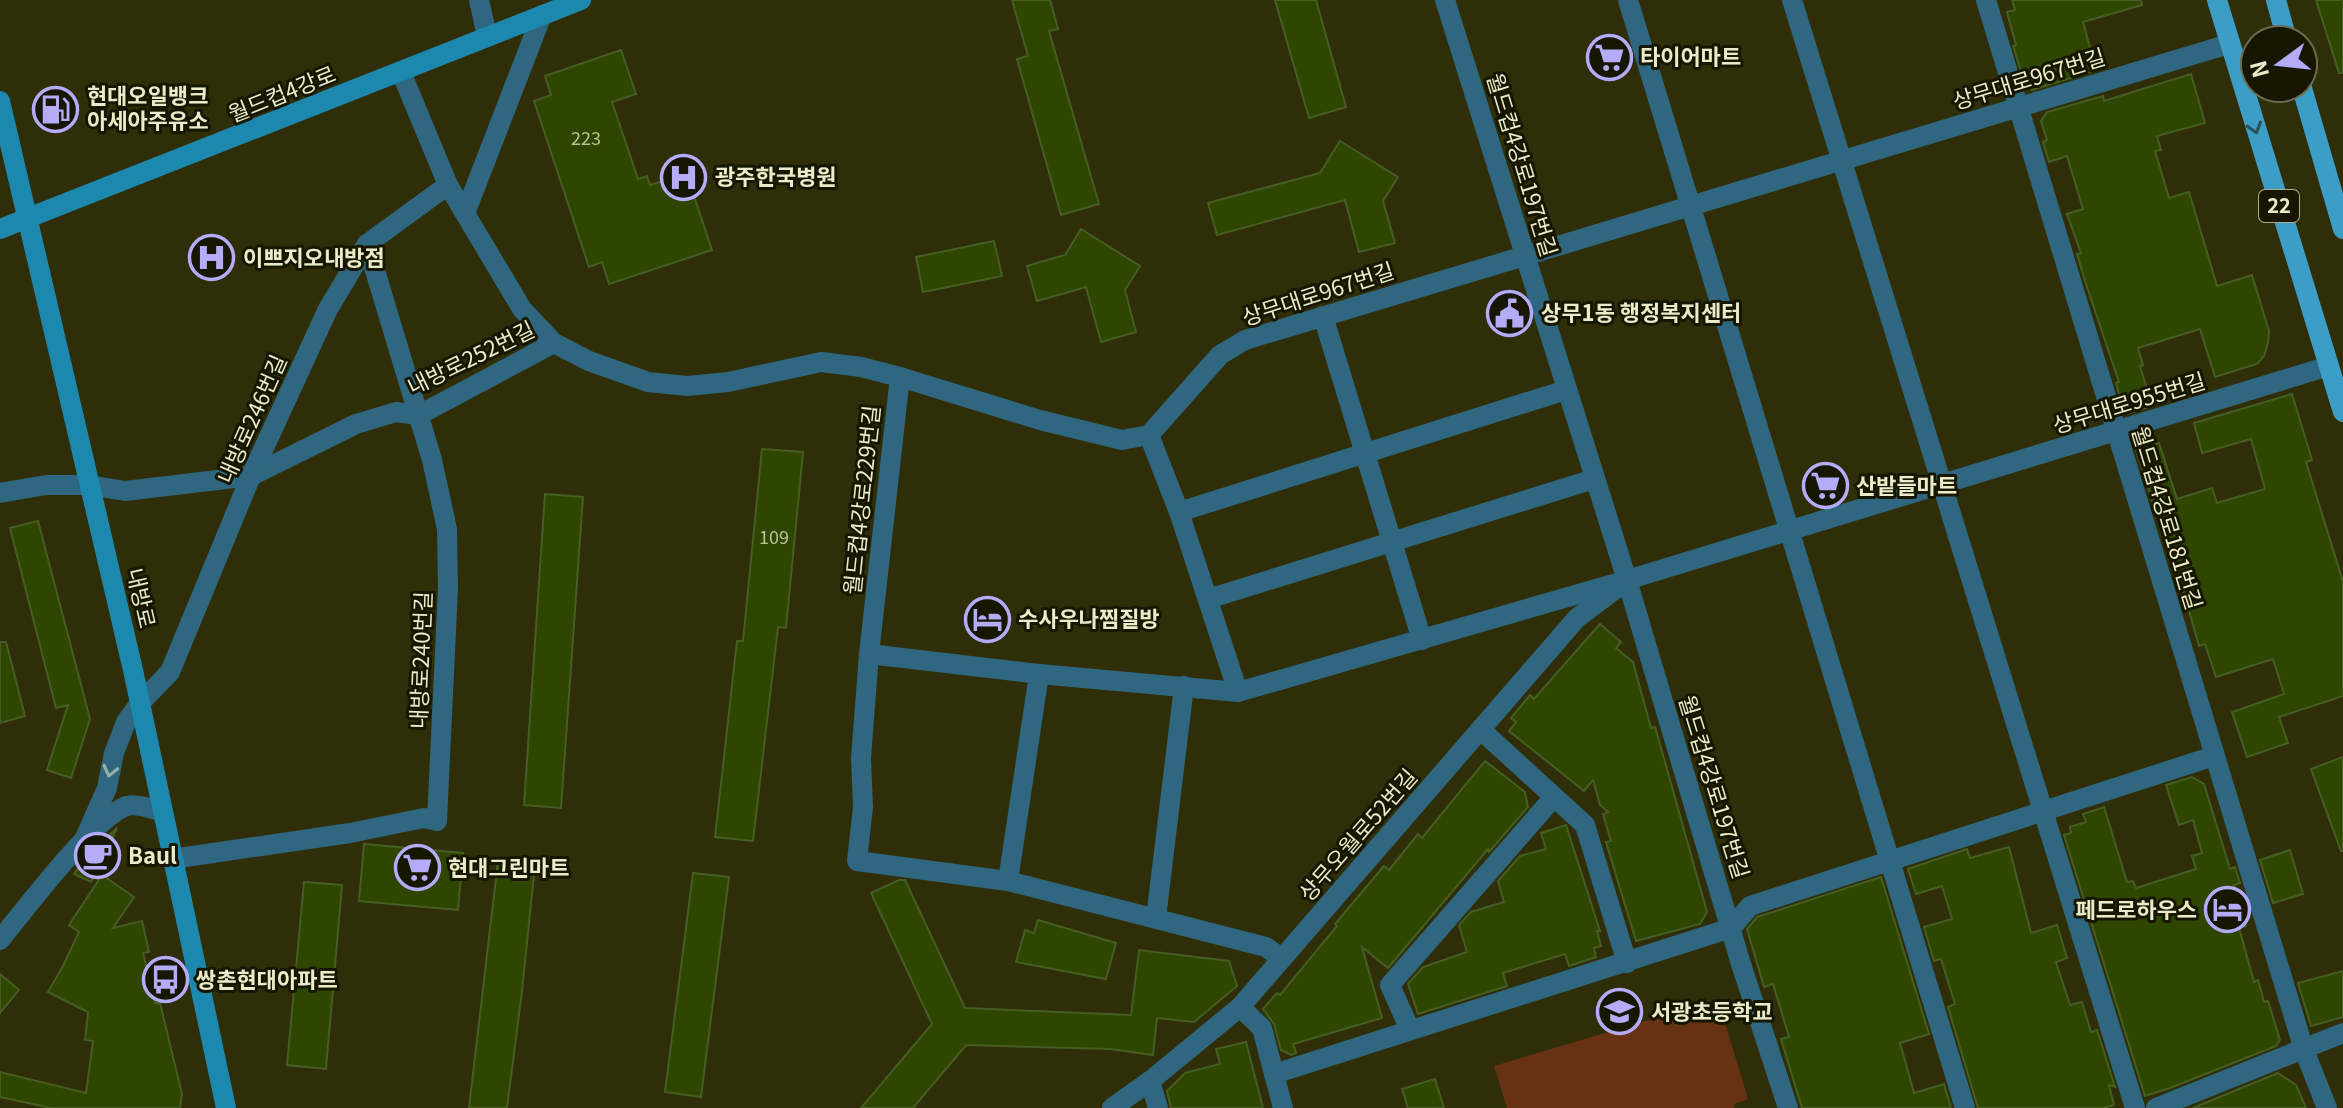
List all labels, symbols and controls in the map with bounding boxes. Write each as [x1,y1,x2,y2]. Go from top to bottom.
north arrow [2239,24,2319,104]
supermarket icon: 타이어마트 [1585,33,1633,81]
place label: 타이어마트 [1640,39,1741,71]
street label: 상무대로967번길 [1948,39,2109,115]
street label: 월드컵4강로 [223,56,340,128]
text: N [2240,58,2275,82]
street label: 월드컵4강로197번길 [1481,69,1567,260]
place label: 현대오일뱅크 아세아주유소 [87,78,208,135]
fuel station icon: 현대오일뱅크 아세아주유소 [32,85,80,133]
one-way arrow [2246,121,2262,135]
house number: 223 [571,124,601,150]
hospital icon: 광주한국병원 [660,153,708,201]
place label: 광주한국병원 [715,159,836,191]
road number: 22 [2259,190,2299,222]
hospital icon: 이쁘지오내방점 [188,234,236,282]
place label: 이쁘지오내방점 [243,240,385,272]
street label: 상무대로967번길 [1237,252,1397,332]
public building icon: 상무1동 행정복지센터 [1486,289,1534,337]
place label: 상무1동 행정복지센터 [1541,295,1741,327]
street label: 내방로252번길 [401,312,539,401]
street label: 내방로246번길 [208,349,293,488]
street label: 상무대로955번길 [2048,363,2209,439]
street label: 월드컵4강로229번길 [834,403,886,596]
street label: 월드컵4강로181번길 [2126,422,2212,613]
supermarket icon: 산밭들마트 [1801,462,1849,510]
place label: 산밭들마트 [1856,468,1957,500]
house number: 109 [759,523,789,549]
street label: 내방로 [121,564,165,631]
street label: 내방로240번길 [401,590,437,729]
hotel icon: 수사우나찜질방 [963,595,1011,643]
place label: 수사우나찜질방 [1018,601,1160,633]
street label: 월드컵4강로197번길 [1673,691,1759,882]
street label: 상무오월로52번길 [1290,761,1423,907]
one-way arrow [102,763,119,777]
cafe icon: Baul [73,832,121,880]
place label: Baul [128,838,177,870]
supermarket icon: 현대그린마트 [393,844,441,892]
place label: 현대그린마트 [448,850,569,882]
hotel icon: 페드로하우스 [2204,886,2252,934]
place label: 페드로하우스 [2076,892,2197,924]
bus stop icon: 쌍촌현대아파트 [141,956,189,1004]
place label: 쌍촌현대아파트 [196,962,338,994]
school or university icon: 서광초등학교 [1596,988,1644,1036]
place label: 서광초등학교 [1651,994,1772,1026]

